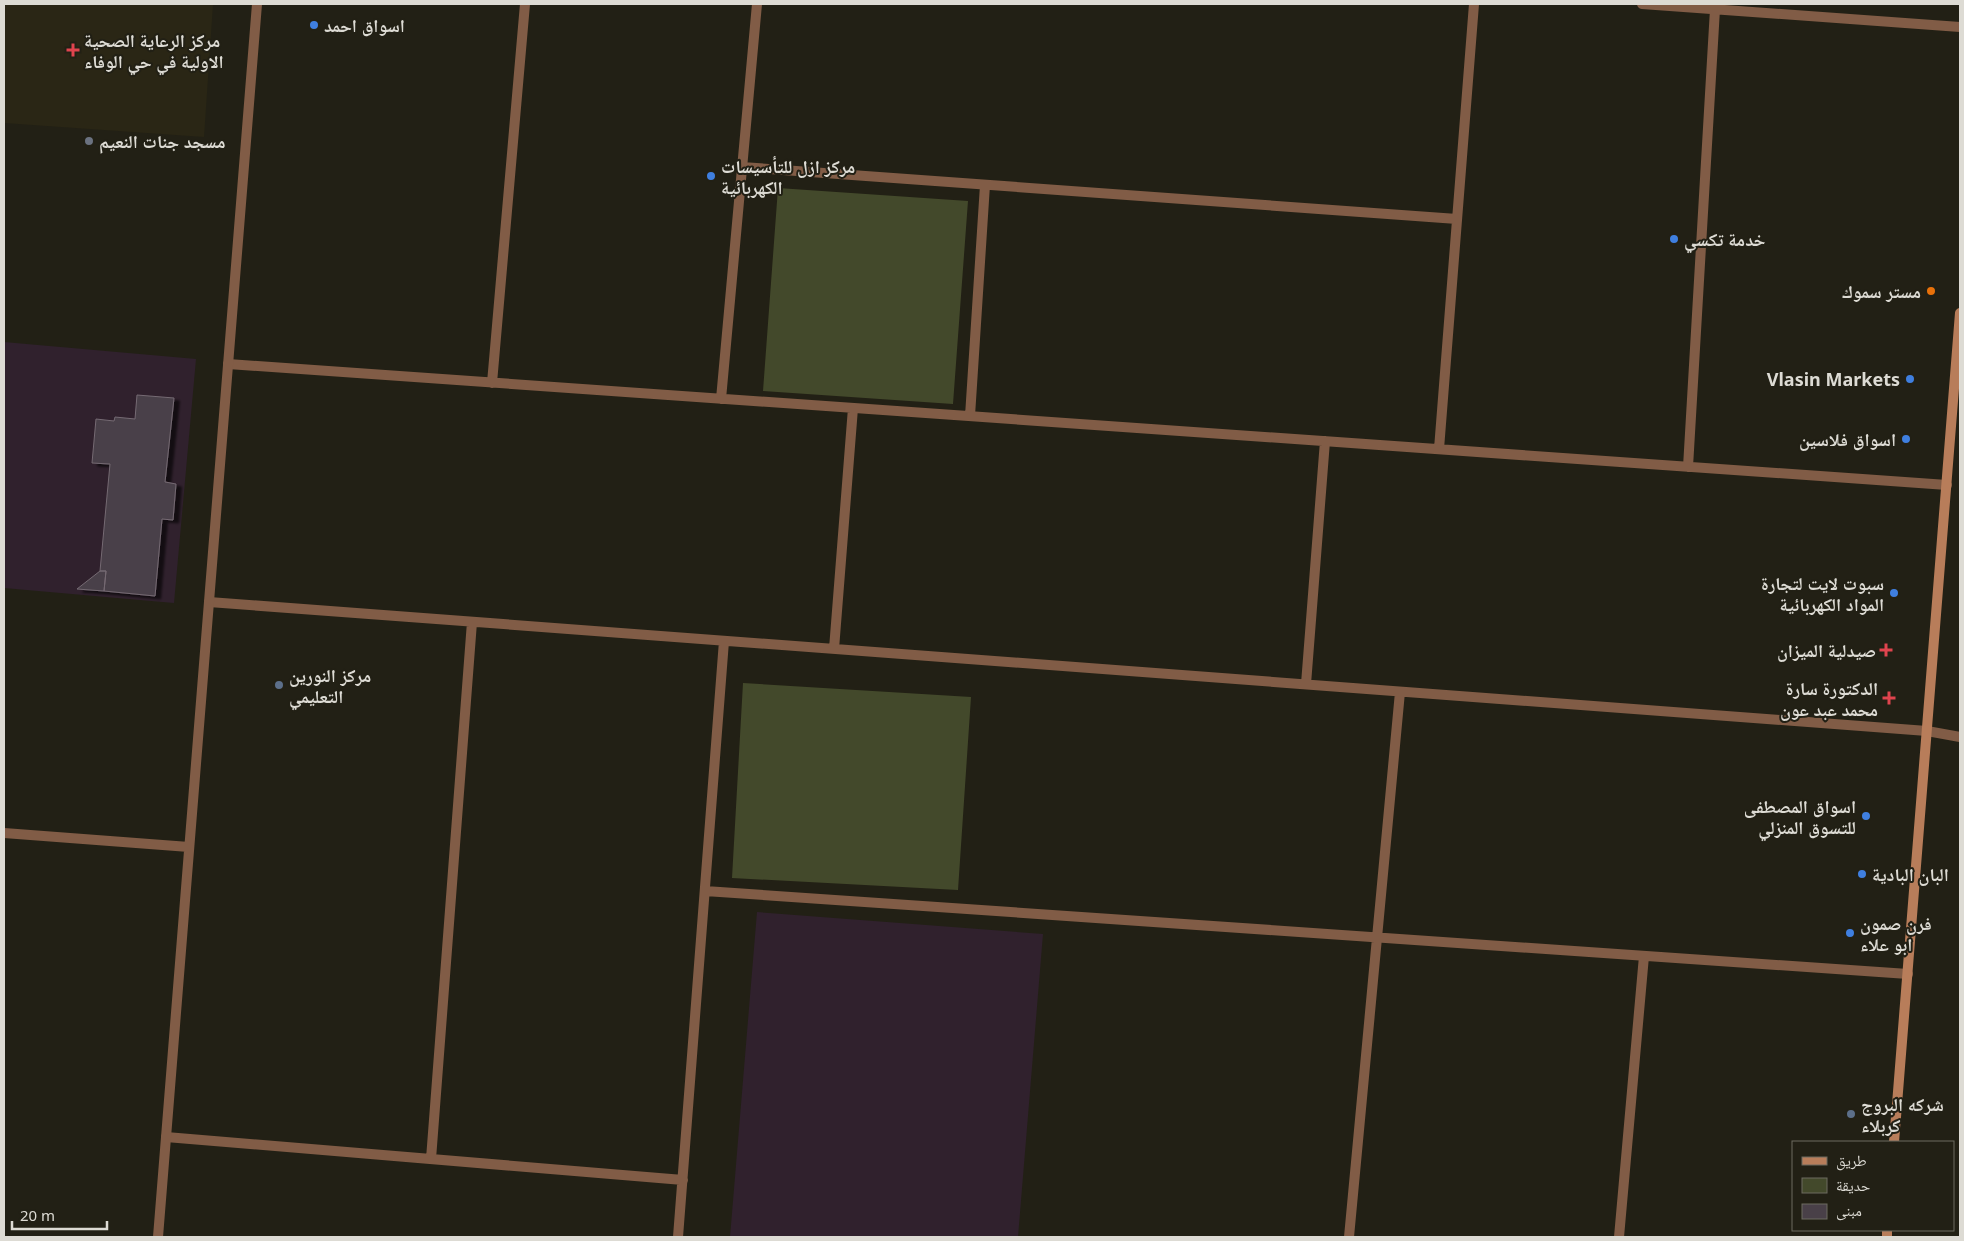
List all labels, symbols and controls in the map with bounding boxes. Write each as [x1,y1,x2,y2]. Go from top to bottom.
place label: اسواق احمد [324,13,405,37]
marker: اسواق احمد [308,19,320,31]
place label: مركز الرعاية الصحية الاولية في حي الوفاء [84,28,224,76]
marker: مركز الرعاية الصحية الاولية في حي الوفاء [66,43,80,57]
place label: مسجد جنات النعيم [99,129,225,154]
marker: مسجد جنات النعيم [83,135,95,147]
place label: مركز ازل للتأسيسات الكهربائية [721,154,855,199]
marker: مركز ازل للتأسيسات الكهربائية [705,170,717,182]
place label: خدمة تكسي [1684,227,1766,254]
marker: خدمة تكسي [1668,233,1680,245]
place label: مستر سموك [1842,279,1921,303]
marker: مستر سموك [1925,285,1937,297]
place label: Vlasin Markets [1767,367,1900,391]
marker: Vlasin Markets [1904,373,1916,385]
place label: اسواق فلاسين [1799,427,1896,451]
marker: اسواق فلاسين [1900,433,1912,445]
place label: سبوت لايت لتجارة المواد الكهربائية [1761,571,1884,616]
marker: سبوت لايت لتجارة المواد الكهربائية [1888,587,1900,599]
place label: صيدلية الميزان [1777,638,1876,662]
marker: صيدلية الميزان [1880,644,1892,656]
place label: مركز النورين التعليمي [289,663,371,711]
place label: الدكتورة سارة محمد عبد عون [1780,676,1878,721]
marker: مركز النورين التعليمي [273,679,285,691]
marker: الدكتورة سارة محمد عبد عون [1882,691,1896,705]
place label: اسواق المصطفى للتسوق المنزلي [1744,794,1856,842]
marker: اسواق المصطفى للتسوق المنزلي [1860,810,1872,822]
place label: البان البادية [1872,862,1949,886]
marker: البان البادية [1856,868,1868,880]
place label: فرن صمون ابو علاء [1860,911,1932,956]
marker: فرن صمون ابو علاء [1844,927,1856,939]
place label: شركه البروج كربلاء [1861,1092,1944,1137]
marker: شركه البروج كربلاء [1845,1108,1857,1120]
legend [1792,1141,1954,1231]
text: طريق [1836,1150,1867,1171]
text: حديقة [1836,1175,1871,1195]
scale bar [12,1198,108,1230]
text: مبنى [1836,1200,1862,1221]
text: 20 m [20,1205,55,1225]

